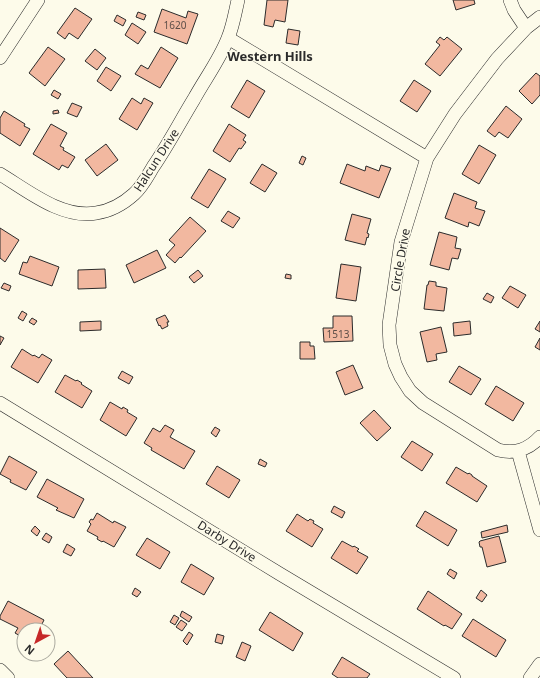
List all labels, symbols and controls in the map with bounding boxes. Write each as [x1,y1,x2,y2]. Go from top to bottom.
house number: 1620 [164,18,187,32]
district label: Western Hills [227,47,313,65]
street label: Halcun Drive [129,125,183,195]
street label: Circle Drive [386,227,414,293]
house number: 1513 [327,327,350,341]
street label: Darby Drive [194,516,260,566]
north arrow [16,622,56,662]
text: N [21,641,38,659]

